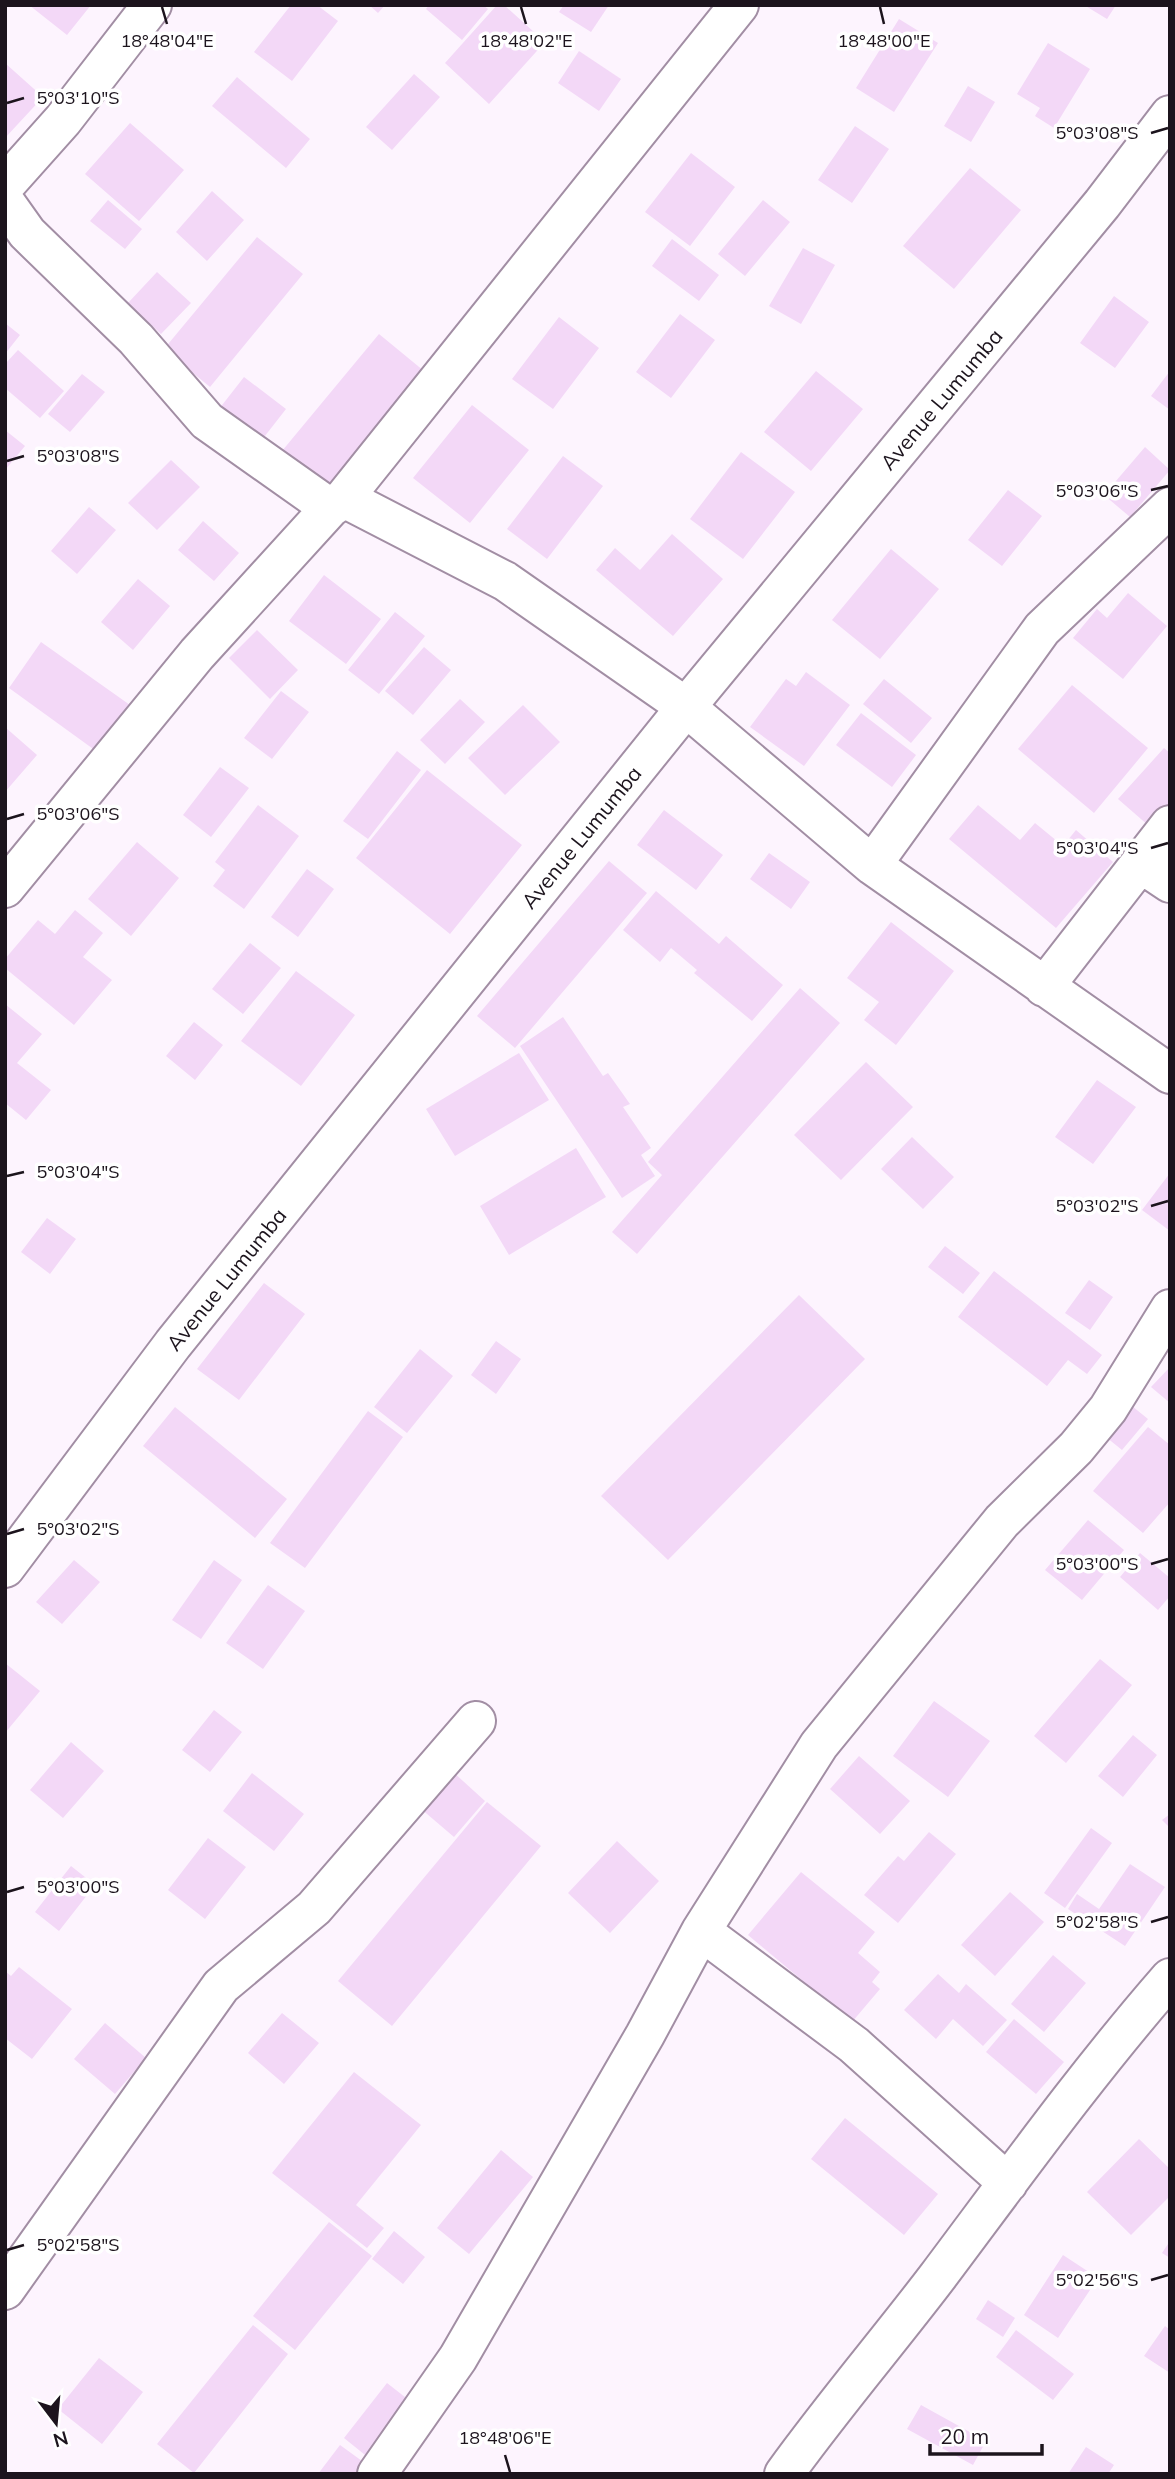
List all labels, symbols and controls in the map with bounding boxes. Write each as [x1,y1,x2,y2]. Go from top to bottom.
text: 18°48'04"E [120,29,214,52]
text: 18°48'02"E [479,29,573,52]
text: 18°48'00"E [837,29,931,52]
text: 5°03'10"S [37,86,119,109]
text: 5°03'08"S [1056,121,1138,144]
street label: Avenue Lumumba [874,323,1008,475]
text: 5°03'08"S [37,444,119,467]
text: 5°03'06"S [1056,479,1138,502]
street label: Avenue Lumumba [515,760,647,914]
text: 5°03'06"S [37,802,119,825]
text: 5°03'04"S [1056,836,1138,859]
text: 5°03'04"S [37,1160,119,1183]
text: 5°03'02"S [1056,1194,1138,1217]
street label: Avenue Lumumba [160,1202,292,1356]
text: 5°03'02"S [37,1517,119,1540]
text: 5°03'00"S [1056,1552,1138,1575]
text: 5°03'00"S [37,1875,119,1898]
text: 5°02'58"S [1056,1910,1138,1933]
text: 5°02'58"S [37,2233,119,2256]
text: 5°02'56"S [1056,2268,1138,2291]
north arrow [21,2388,91,2458]
scale bar [930,2412,1042,2456]
text: 20 m [940,2423,989,2449]
text: N [50,2426,71,2453]
text: 18°48'06"E [458,2426,552,2449]

